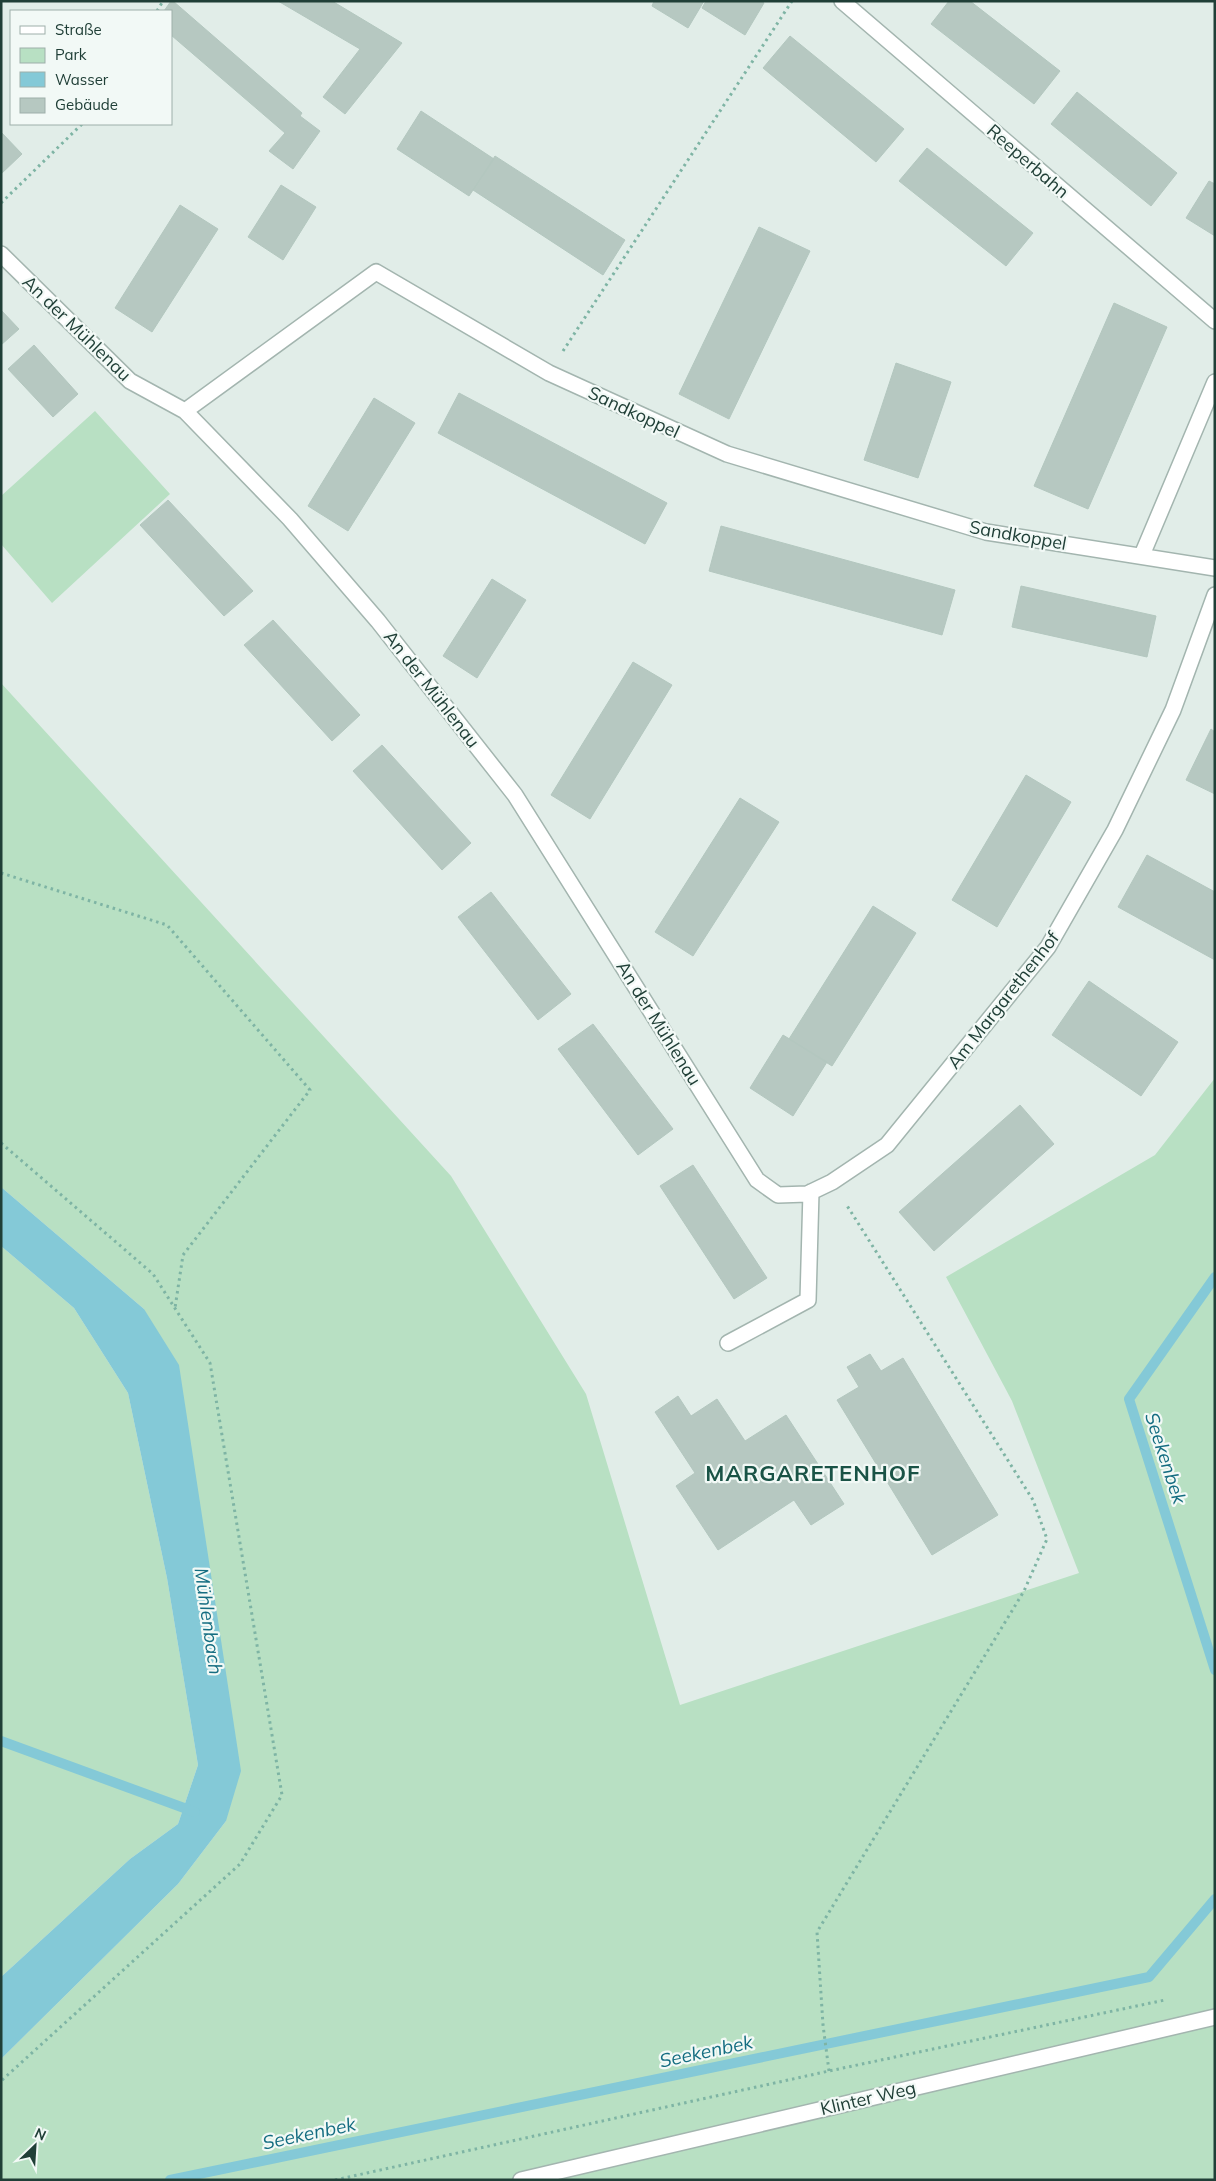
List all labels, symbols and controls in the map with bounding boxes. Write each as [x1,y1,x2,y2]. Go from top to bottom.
legend [10,10,172,125]
text: Straße [55,20,102,39]
text: Park [55,45,87,64]
text: Wasser [55,70,109,89]
text: Gebäude [55,95,118,114]
street label: Reeperbahn [982,119,1074,203]
street label: An der Mühlenau [18,270,136,386]
street label: Sandkoppel [585,381,683,443]
street label: Sandkoppel [968,515,1068,555]
street label: An der Mühlenau [379,626,485,752]
street label: Am Margarethenhof [942,926,1064,1073]
street label: An der Mühlenau [611,956,707,1090]
water label: Seekenbek [1140,1409,1192,1508]
district label: MARGARETENHOF [705,1459,921,1487]
water label: Mühlenbach [190,1566,228,1676]
water label: Seekenbek [657,2029,756,2073]
street label: Klinter Weg [818,2076,918,2120]
water label: Seekenbek [260,2111,359,2155]
north arrow [10,2121,60,2171]
text: N [32,2124,49,2145]

